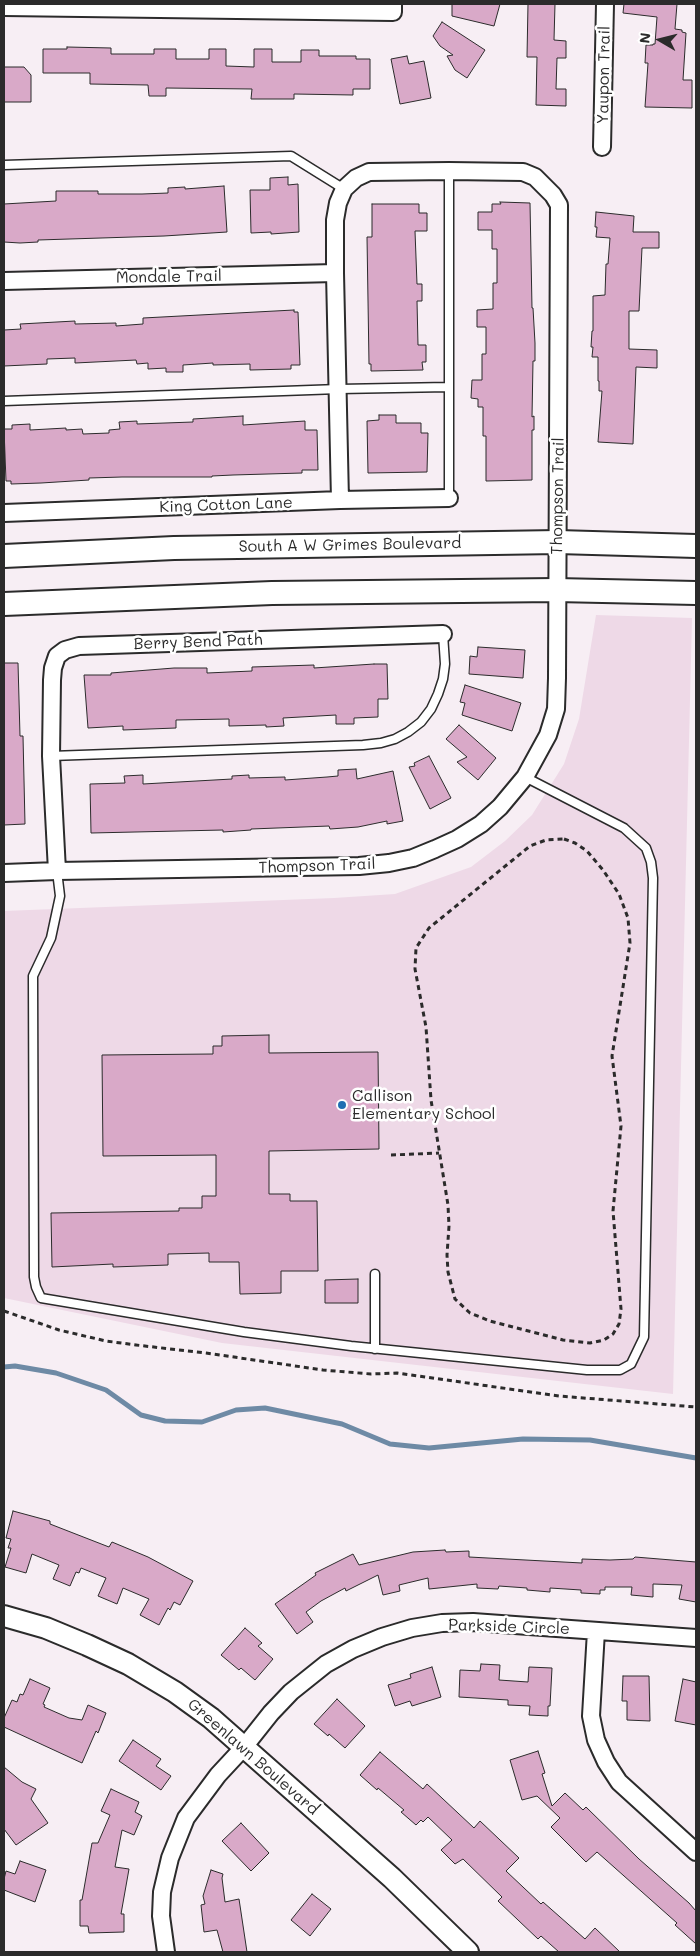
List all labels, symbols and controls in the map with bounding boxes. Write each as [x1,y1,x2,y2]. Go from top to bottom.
north arrow [635,15,685,65]
street label: Yaupon Trail [594,26,614,124]
text: N [635,31,655,44]
street label: Mondale Trail [116,266,222,288]
street label: Thompson Trail [547,437,569,555]
street label: King Cotton Lane [159,493,293,517]
street label: South A W Grimes Boulevard [238,533,462,557]
street label: Berry Bend Path [133,630,263,654]
street label: Thompson Trail [258,854,376,878]
place label: Callison Elementary School [352,1086,496,1124]
marker: Callison Elementary School [336,1099,348,1111]
street label: Parkside Circle [448,1615,570,1639]
street label: Greenlawn Boulevard [183,1695,323,1819]

